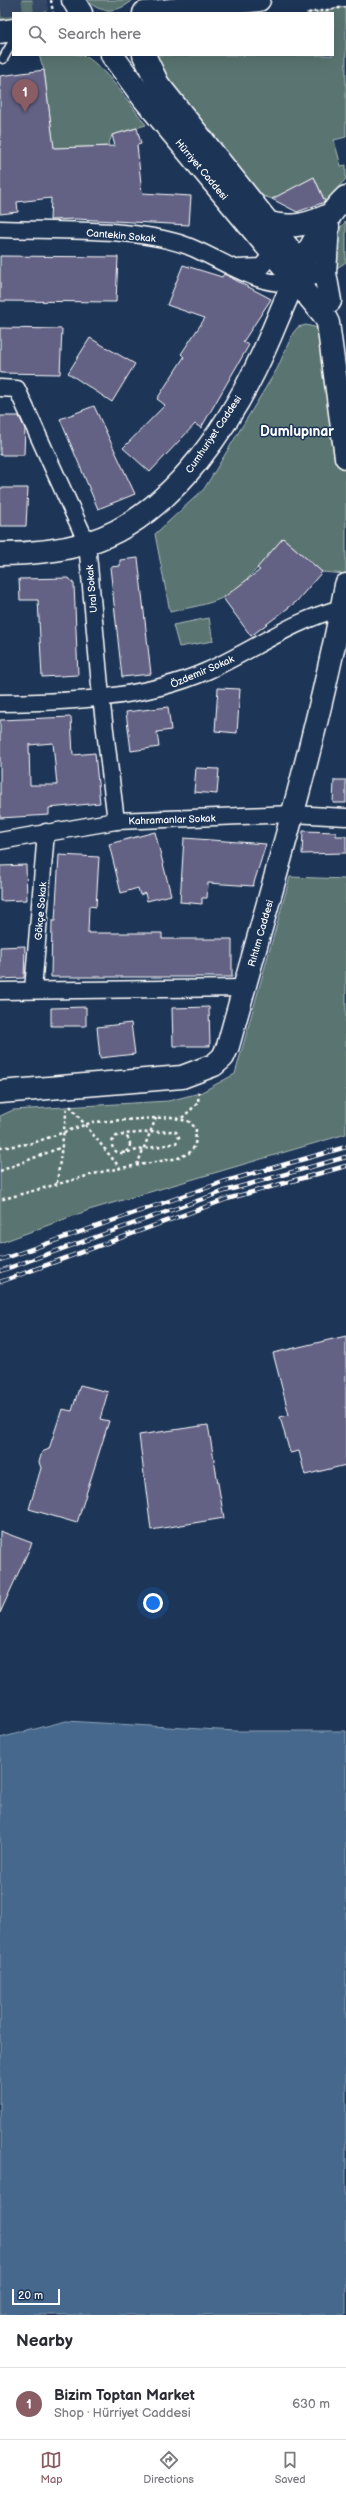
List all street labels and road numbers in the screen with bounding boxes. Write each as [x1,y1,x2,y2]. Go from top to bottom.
street label: Hürriyet Caddesi [172,137,230,202]
street label: Cantekin Sokak [86,227,156,245]
street label: Cumhuriyet Caddesi [183,393,244,476]
street label: Ural Sokak [84,564,100,613]
street label: Özdemir Sokak [169,653,236,691]
street label: Kahramanlar Sokak [128,812,216,828]
street label: Gökçe Sokak [32,881,50,941]
street label: Rıhtım Caddesi [246,899,276,968]

